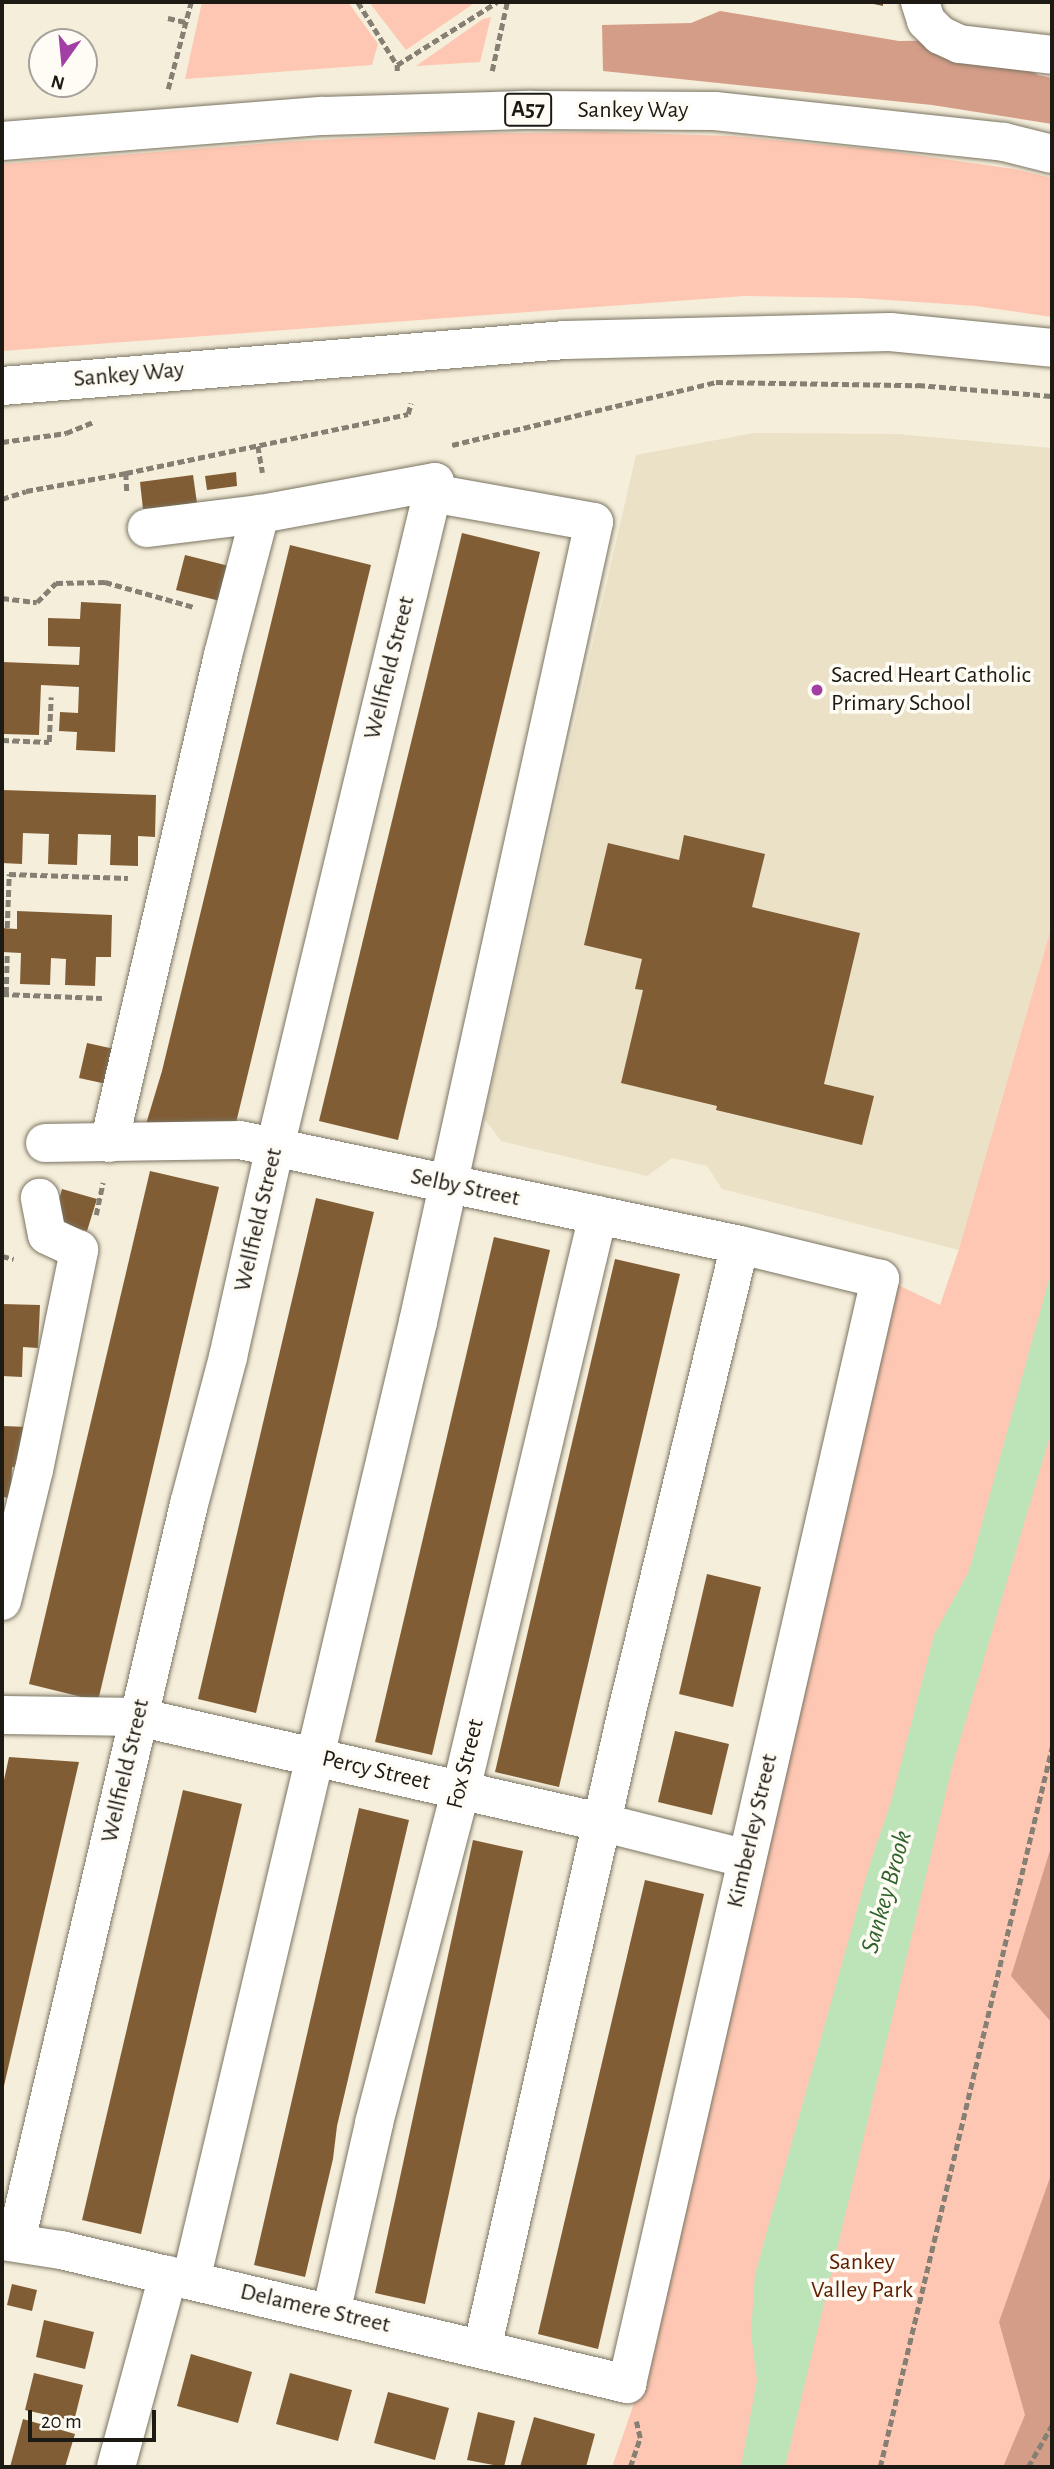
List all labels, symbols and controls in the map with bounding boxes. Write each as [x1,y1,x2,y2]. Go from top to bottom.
north arrow [28,28,98,98]
text: N [49,71,67,93]
road number: A57 [504,90,552,130]
street label: Sankey Way [577,97,689,125]
street label: Sankey Way [72,356,186,394]
street label: Wellfield Street [358,593,422,743]
place label: Sacred Heart Catholic Primary School [831,662,1031,718]
marker: Sacred Heart Catholic Primary School [809,682,825,698]
street label: Wellfield Street [228,1145,290,1295]
street label: Selby Street [408,1162,522,1214]
street label: Wellfield Street [95,1696,157,1846]
street label: Fox Street [441,1716,491,1812]
street label: Percy Street [319,1745,433,1797]
street label: Kimberley Street [721,1751,785,1911]
water label: Sankey Brook [855,1827,919,1957]
park label: Sankey Valley Park [811,2249,913,2305]
street label: Delamere Street [237,2278,393,2340]
scale bar [32,2396,159,2440]
text: 20 m [41,2411,82,2432]

